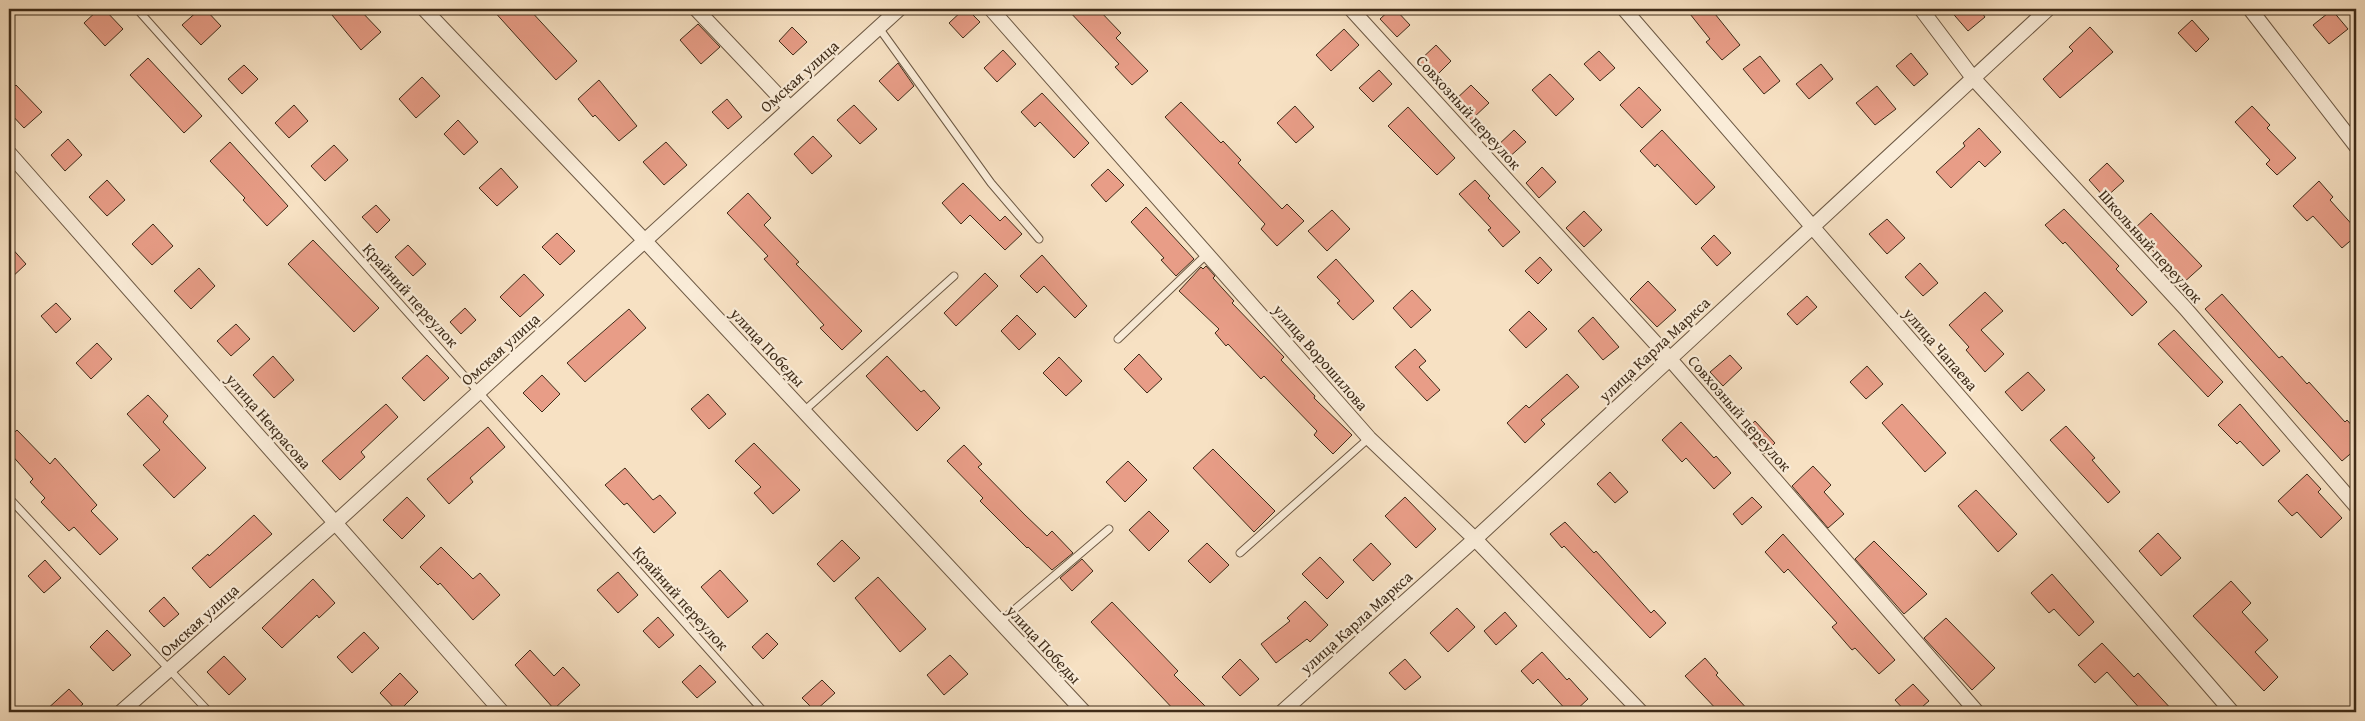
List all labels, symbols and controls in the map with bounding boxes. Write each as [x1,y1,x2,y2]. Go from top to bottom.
street label: Омская улица [754,34,844,118]
street label: Совхозный переулок [1411,49,1528,175]
street label: Школьный переулок [2093,184,2209,309]
street label: Крайний переулок [357,237,465,353]
street label: улица Карла Маркса [1592,291,1715,408]
street label: улица Ворошилова [1267,298,1375,416]
street label: улица Победы [724,301,811,392]
street label: улица Чапаева [1897,301,1984,396]
street label: Омская улица [455,307,545,391]
street label: Совхозный переулок [1683,349,1798,477]
street label: улица Некрасова [220,367,318,474]
street label: Крайний переулок [627,540,735,656]
street label: улица Карла Маркса [1293,564,1418,680]
street label: Омская улица [154,578,244,662]
street label: улица Победы [1000,598,1087,689]

